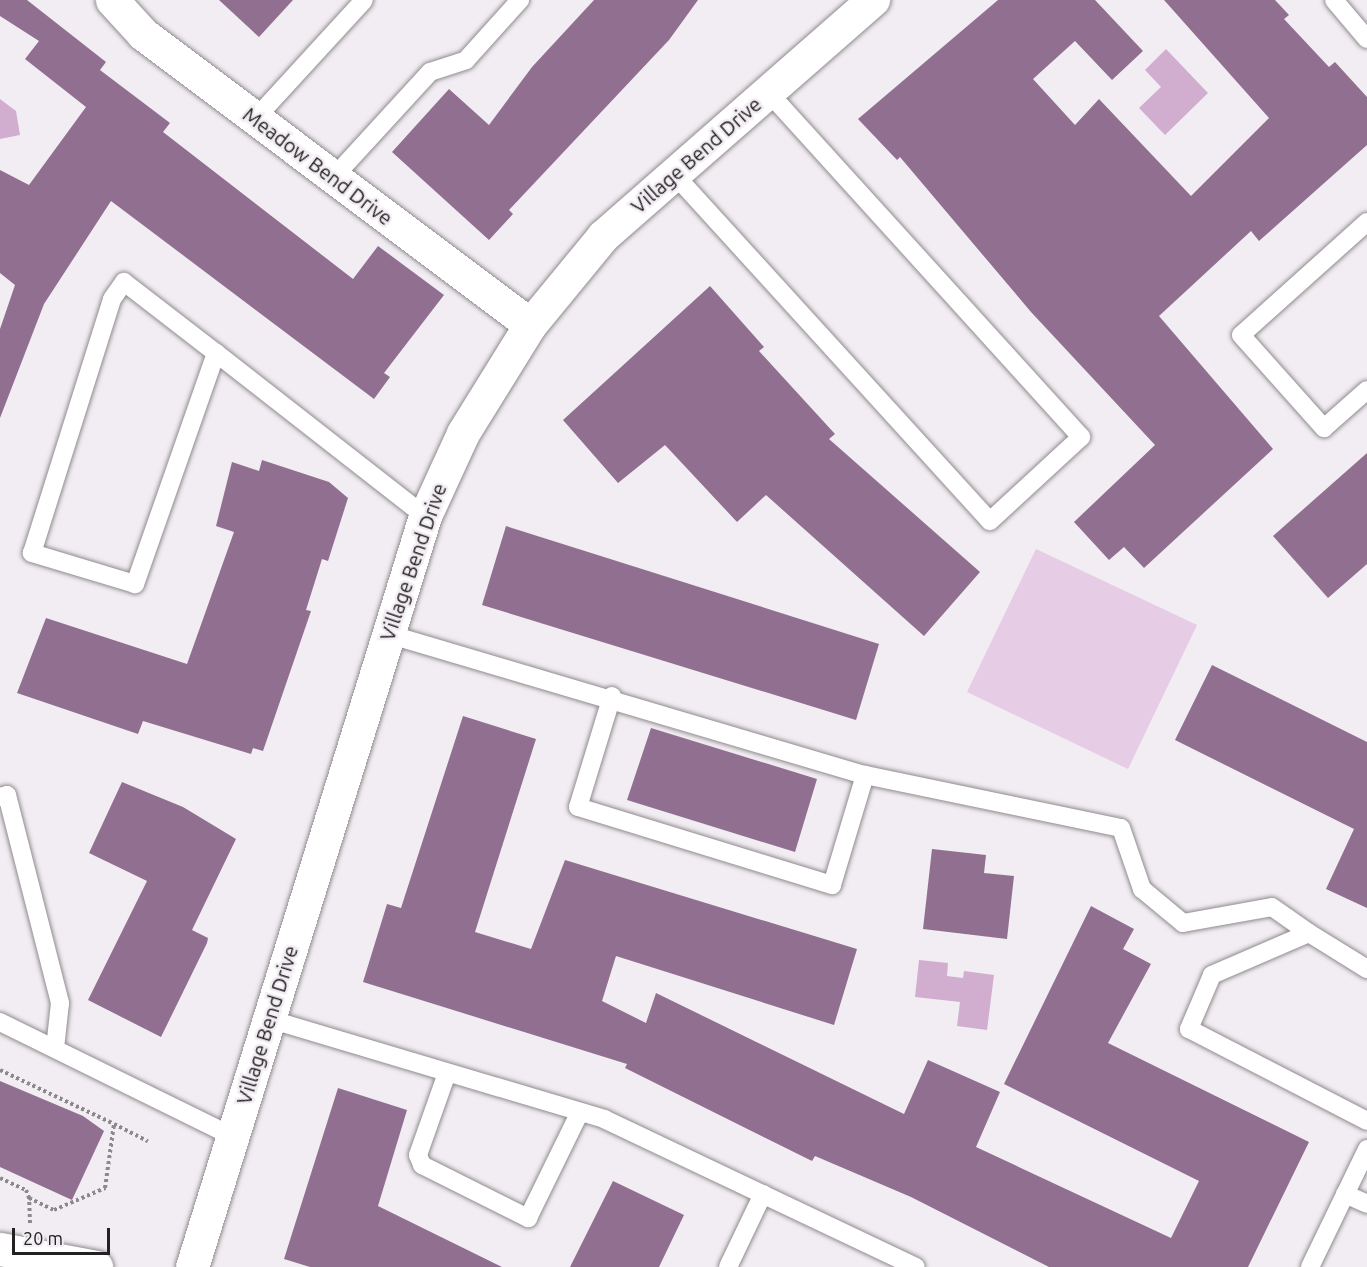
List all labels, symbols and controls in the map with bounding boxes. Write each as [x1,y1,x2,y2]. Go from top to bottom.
street label: Village Bend Drive [626,92,766,218]
street label: Meadow Bend Drive [239,102,397,230]
street label: Village Bend Drive [375,480,451,644]
street label: Village Bend Drive [231,943,303,1107]
scale bar [15,1216,112,1254]
text: 20 m [23,1228,63,1248]

